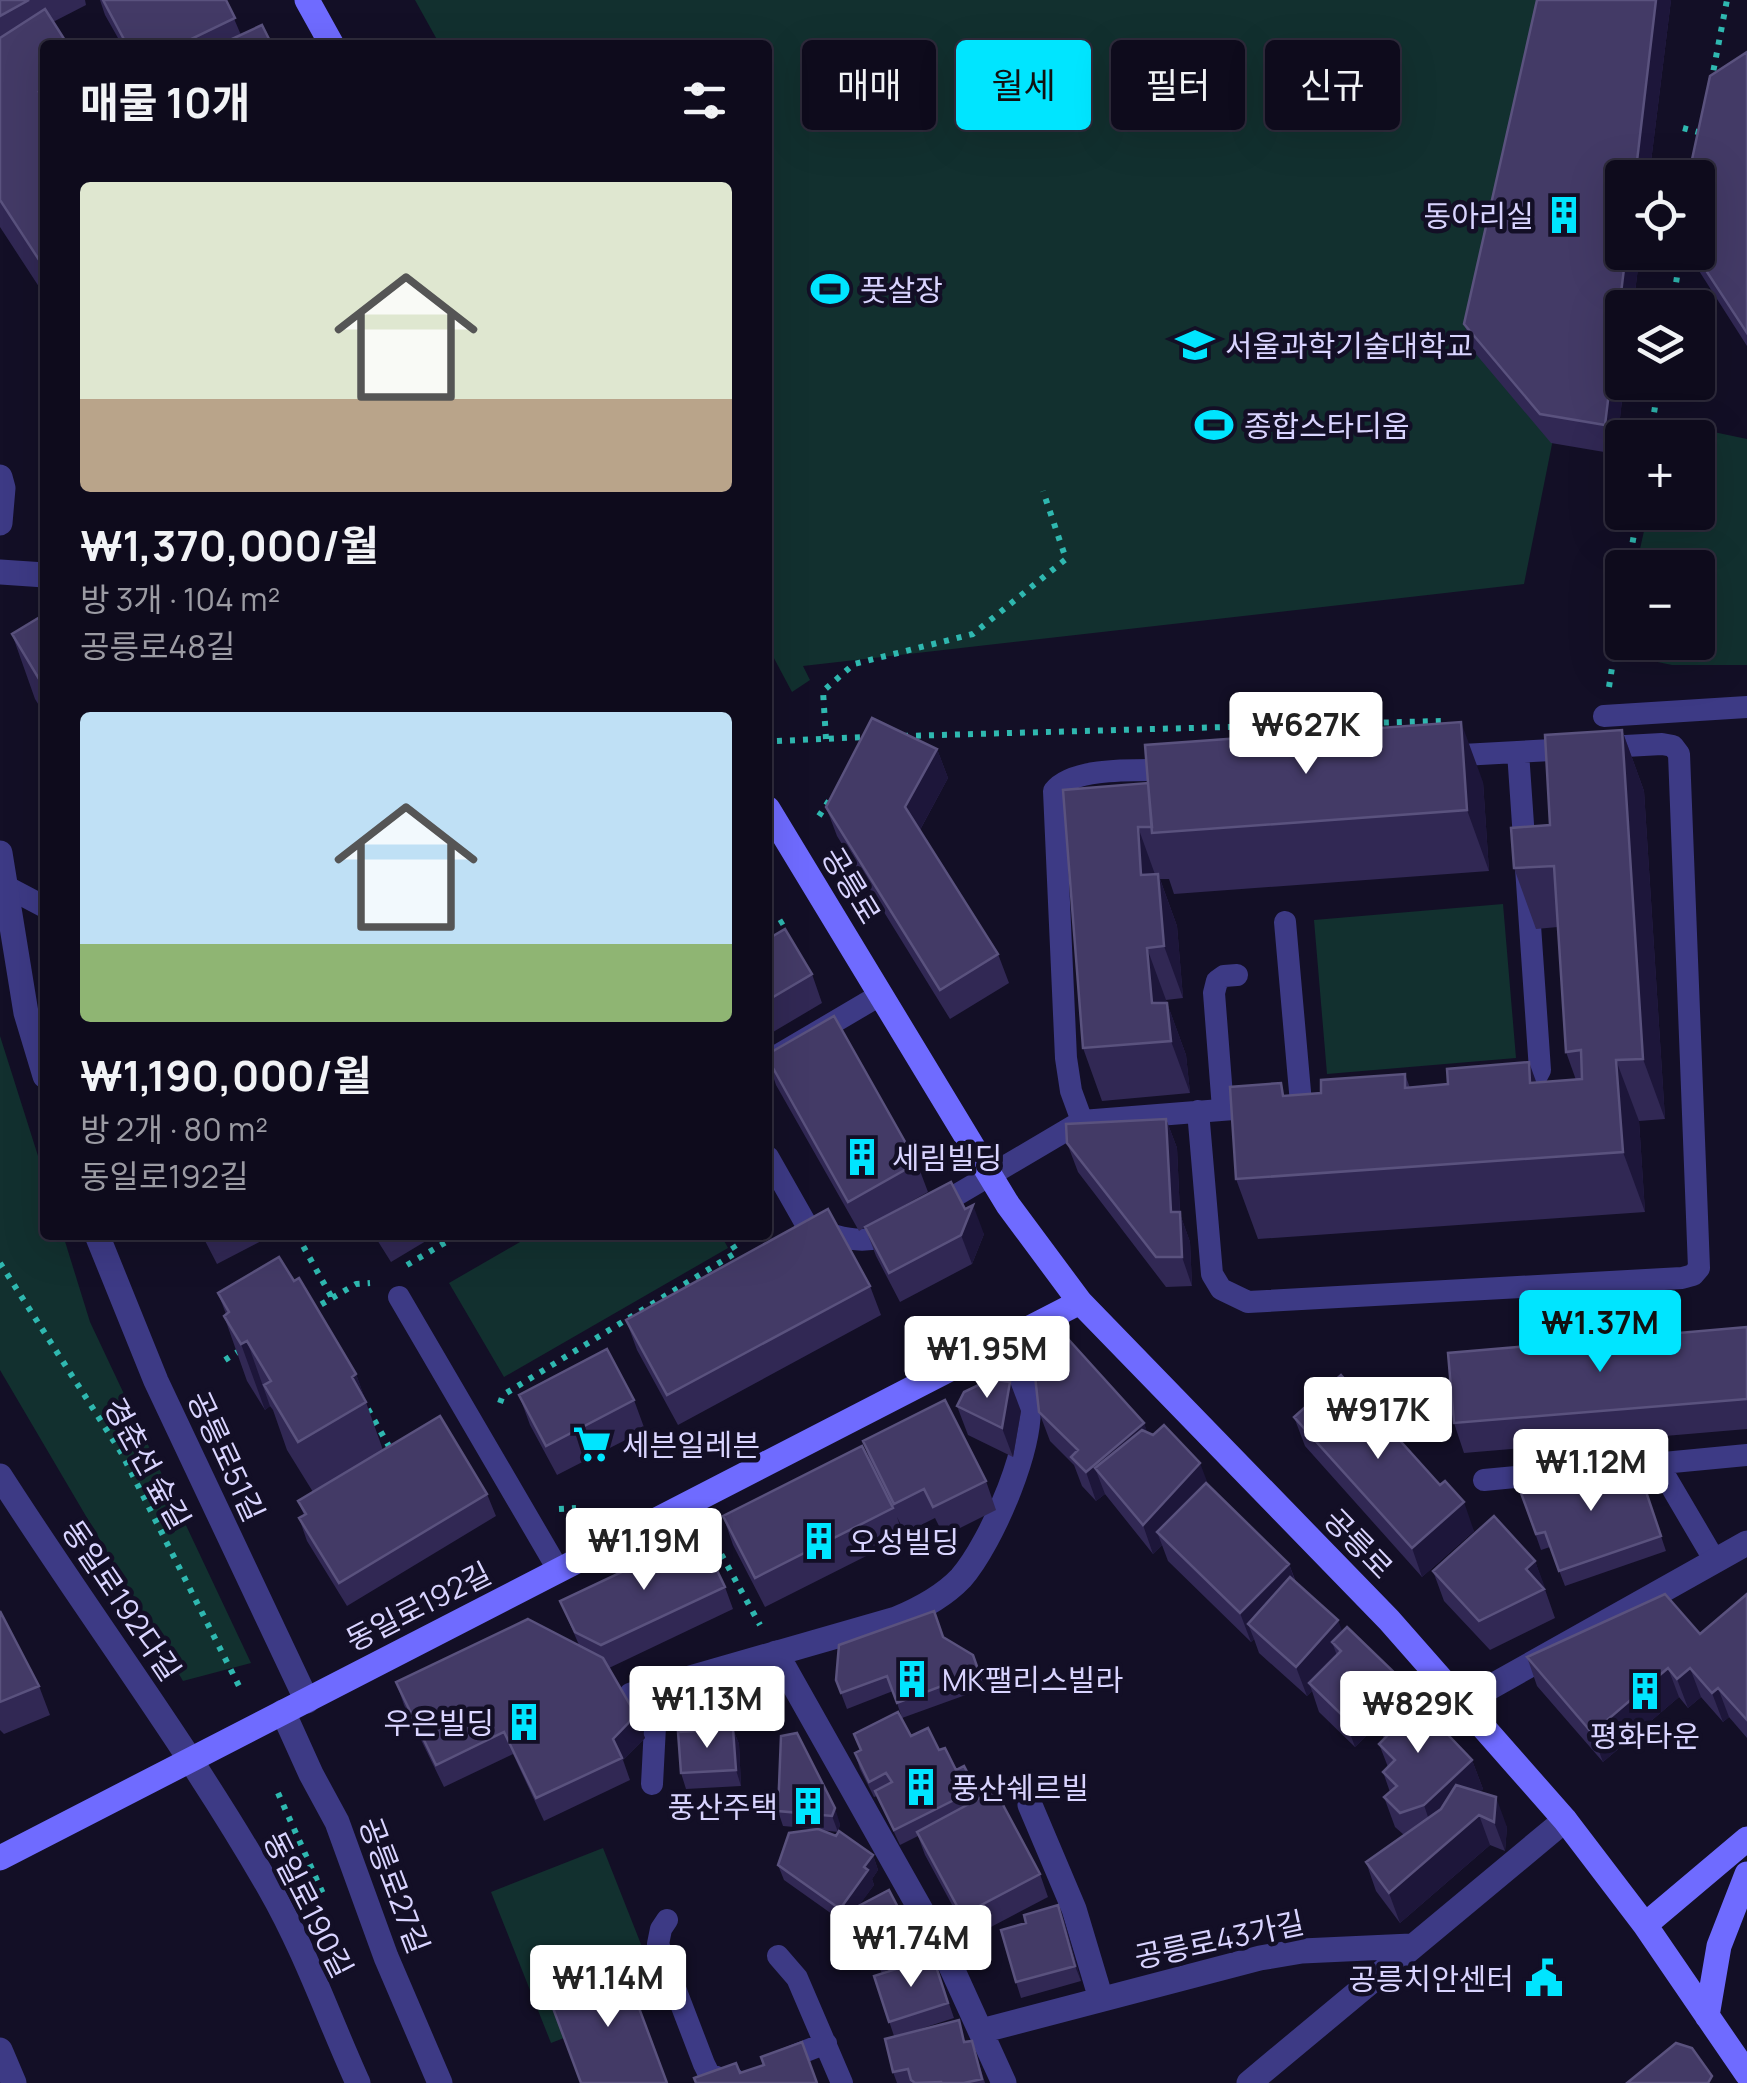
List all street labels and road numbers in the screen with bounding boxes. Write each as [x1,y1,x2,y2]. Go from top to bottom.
street label: 공릉로 [813,839,891,931]
street label: 공릉로51길 [179,1384,275,1528]
street label: 경춘선 숲길 [95,1390,201,1536]
street label: 공릉로 [1315,1499,1403,1587]
street label: 동일로192다길 [53,1512,191,1688]
street label: 동일로192길 [338,1552,498,1660]
street label: 공릉로27길 [350,1811,440,1959]
street label: 동일로190길 [255,1824,363,1984]
street label: 공릉로43가길 [1130,1901,1308,1977]

